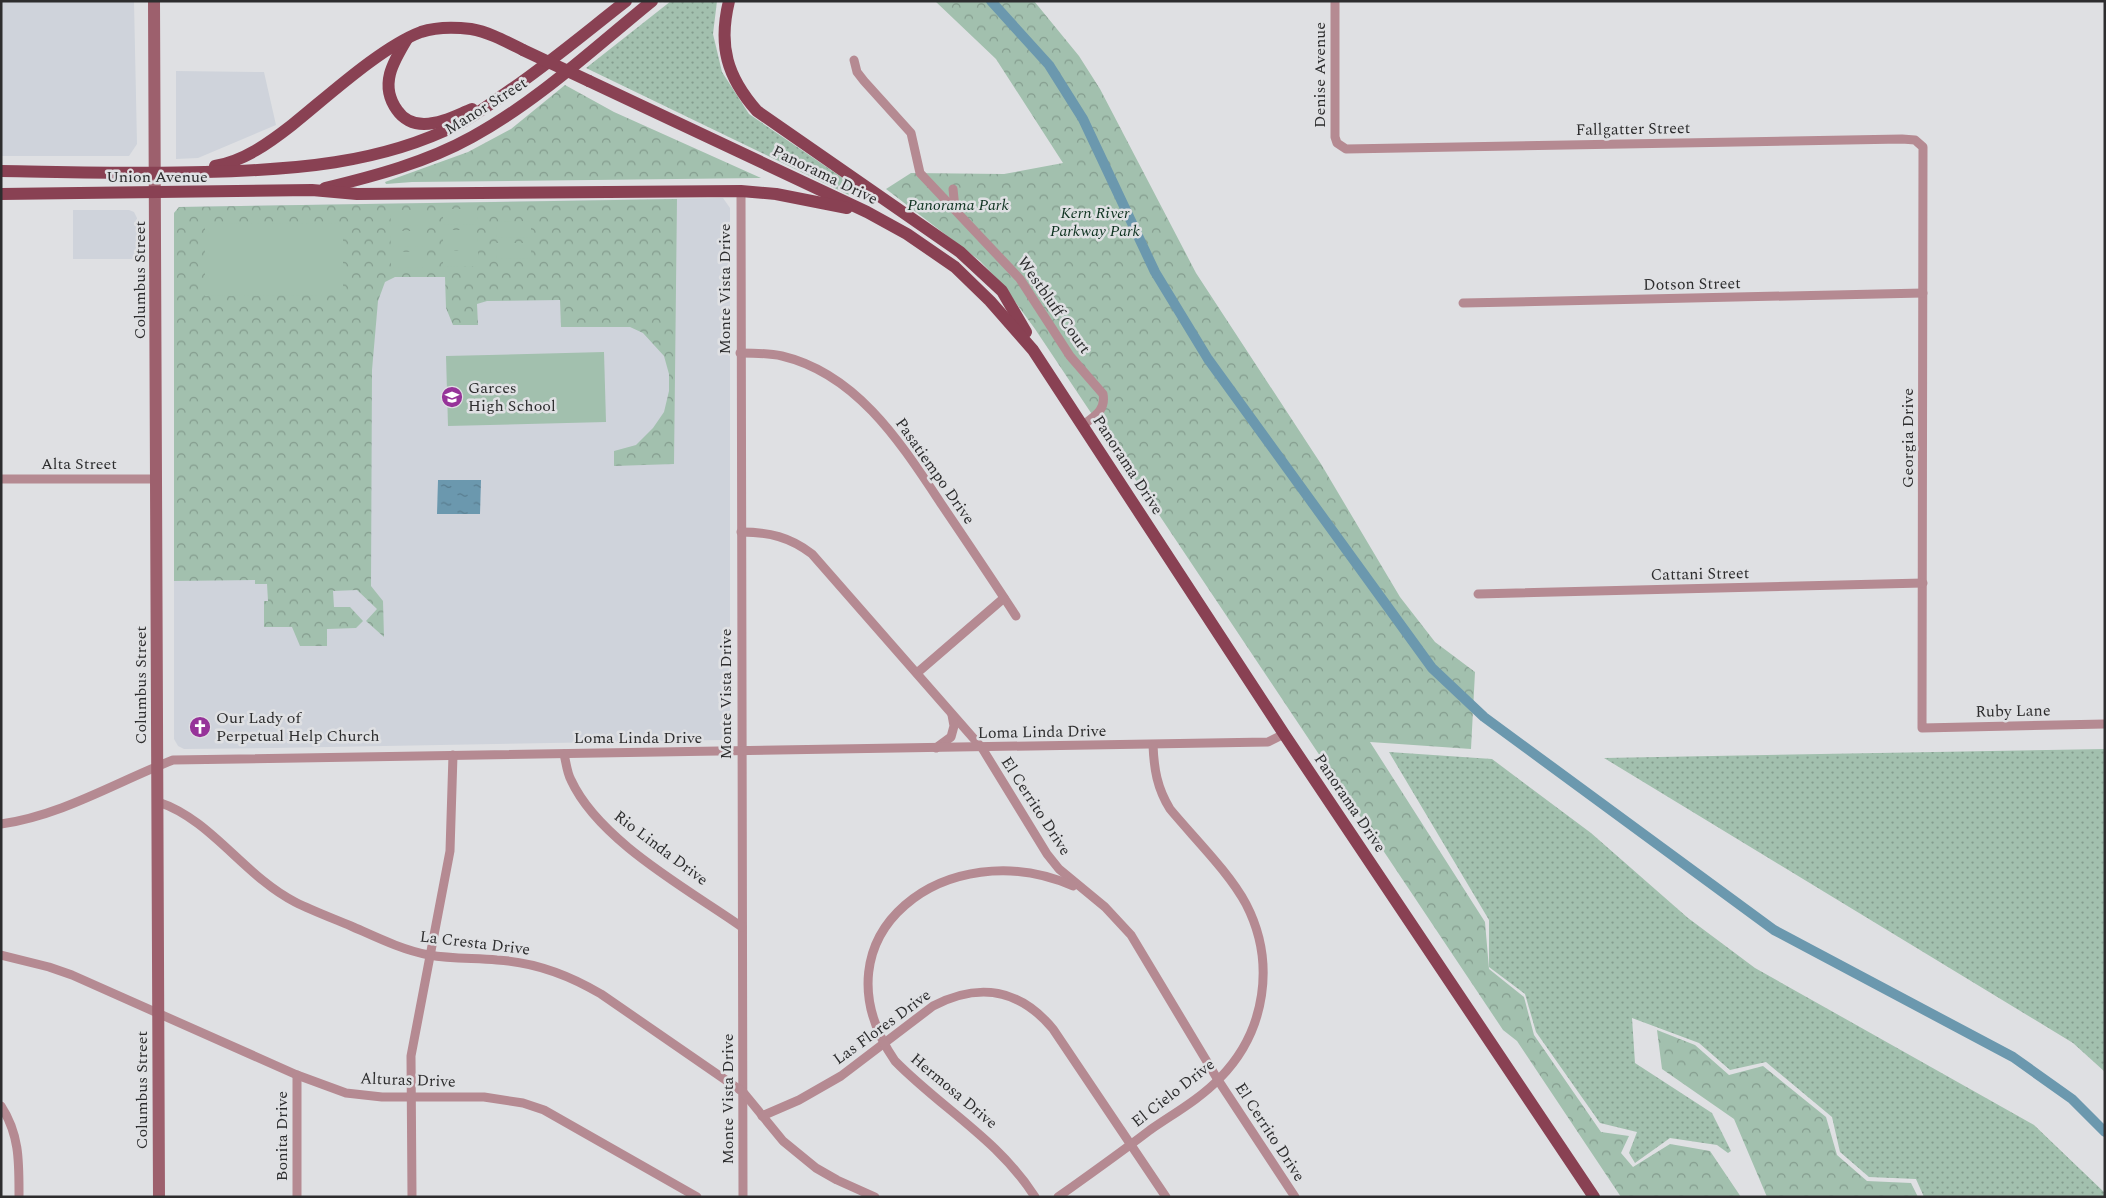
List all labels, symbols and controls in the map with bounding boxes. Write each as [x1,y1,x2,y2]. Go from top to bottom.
street label: Denise Avenue [1308,22,1332,128]
street label: Manor Street [440,71,532,141]
street label: Fallgatter Street [1576,116,1691,142]
street label: Panorama Drive [768,139,882,211]
street label: Union Avenue [106,165,208,189]
park label: Panorama Park [907,193,1009,217]
park label: Kern River Parkway Park [1050,201,1141,243]
street label: Columbus Street [128,220,152,339]
street label: Monte Vista Drive [713,224,737,354]
street label: Westbluff Court [1011,251,1097,359]
street label: Dotson Street [1643,271,1741,297]
place label: Garces High School [468,376,556,418]
school or university icon: Garces High School [440,385,464,409]
street label: Georgia Drive [1896,388,1920,488]
street label: Panorama Drive [1087,410,1169,520]
street label: Pasatiempo Drive [889,413,981,529]
street label: Alta Street [41,452,117,476]
street label: Cattani Street [1650,561,1750,587]
street label: Columbus Street [129,625,153,744]
street label: Monte Vista Drive [714,629,738,759]
street label: Ruby Lane [1975,698,2051,724]
place label: Our Lady of Perpetual Help Church [216,706,380,748]
church icon: Our Lady of Perpetual Help Church [188,715,212,739]
street label: Loma Linda Drive [977,719,1107,745]
street label: Loma Linda Drive [574,726,702,750]
street label: Panorama Drive [1308,749,1392,857]
street label: El Cerrito Drive [995,752,1077,860]
street label: Rio Linda Drive [609,805,713,891]
street label: La Cresta Drive [418,924,532,962]
street label: Las Flores Drive [828,983,936,1071]
street label: Columbus Street [130,1030,154,1149]
street label: Monte Vista Drive [716,1034,740,1164]
street label: Hermosa Drive [905,1047,1003,1135]
street label: El Cielo Drive [1126,1053,1220,1133]
street label: Alturas Drive [360,1066,456,1094]
street label: El Cerrito Drive [1229,1078,1311,1186]
street label: Bonita Drive [270,1091,294,1181]

